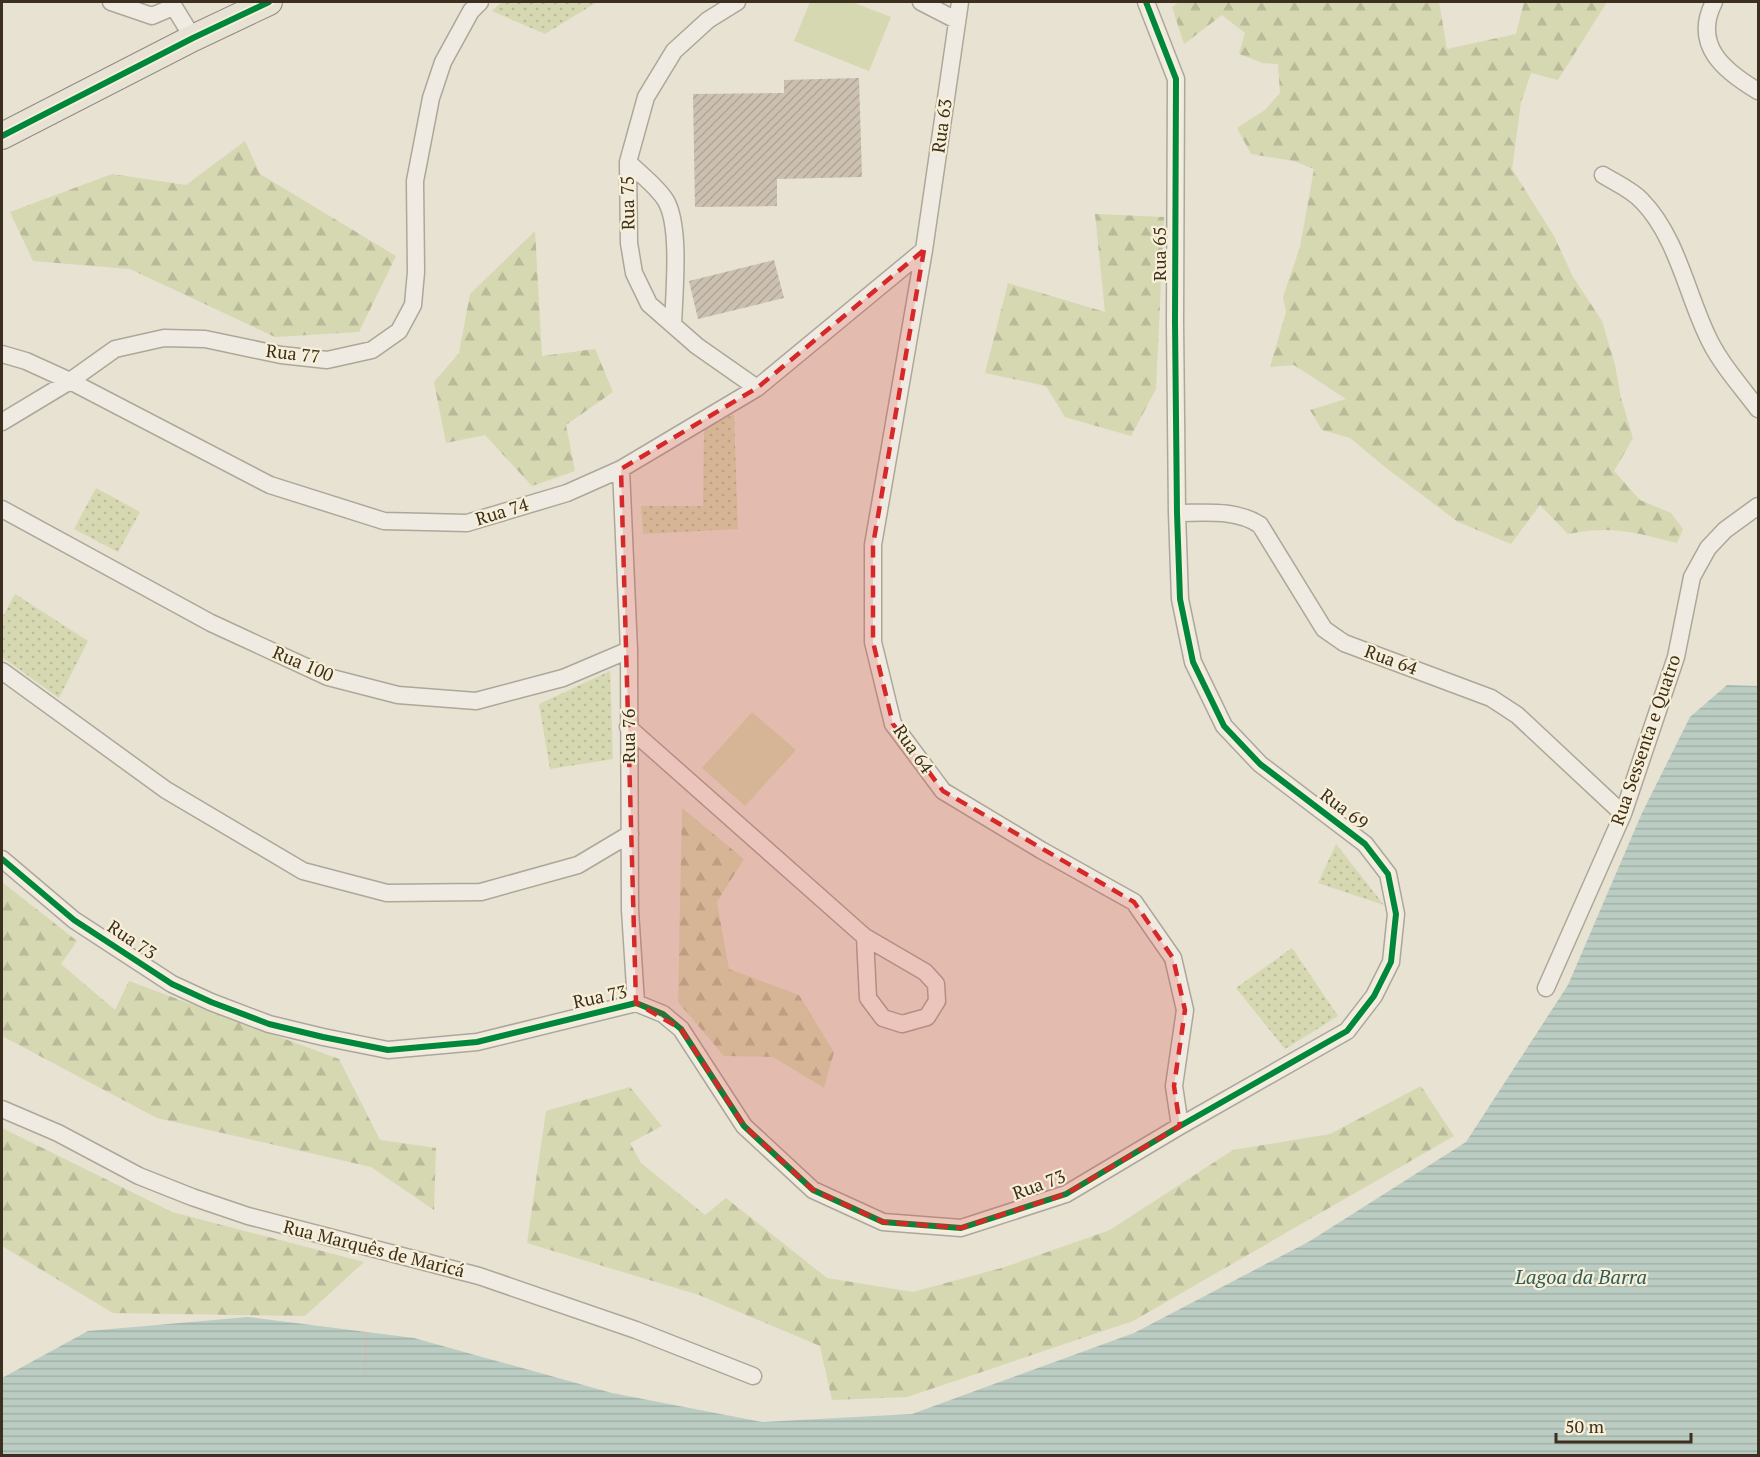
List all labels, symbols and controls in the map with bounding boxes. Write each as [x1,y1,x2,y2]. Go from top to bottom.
street label: Rua 63 [925,97,957,154]
street label: Rua 75 [615,176,639,230]
street label: Rua 65 [1147,227,1171,281]
street label: Rua 77 [265,338,322,368]
street label: Rua 74 [472,491,532,530]
street label: Rua 64 [1362,638,1421,680]
street label: Rua 100 [269,640,338,687]
street label: Rua Sessenta e Quatro [1605,651,1686,828]
street label: Rua 76 [616,708,640,763]
street label: Rua 64 [888,719,939,778]
street label: Rua 69 [1316,782,1374,834]
street label: Rua 73 [103,914,162,964]
street label: Rua 73 [571,979,629,1013]
street label: Rua 73 [1009,1163,1068,1205]
street label: Rua Marquês de Maricá [281,1214,467,1282]
water label: Lagoa da Barra [1514,1263,1647,1290]
scale bar [1556,1406,1691,1444]
text: 50 m [1565,1414,1605,1438]

